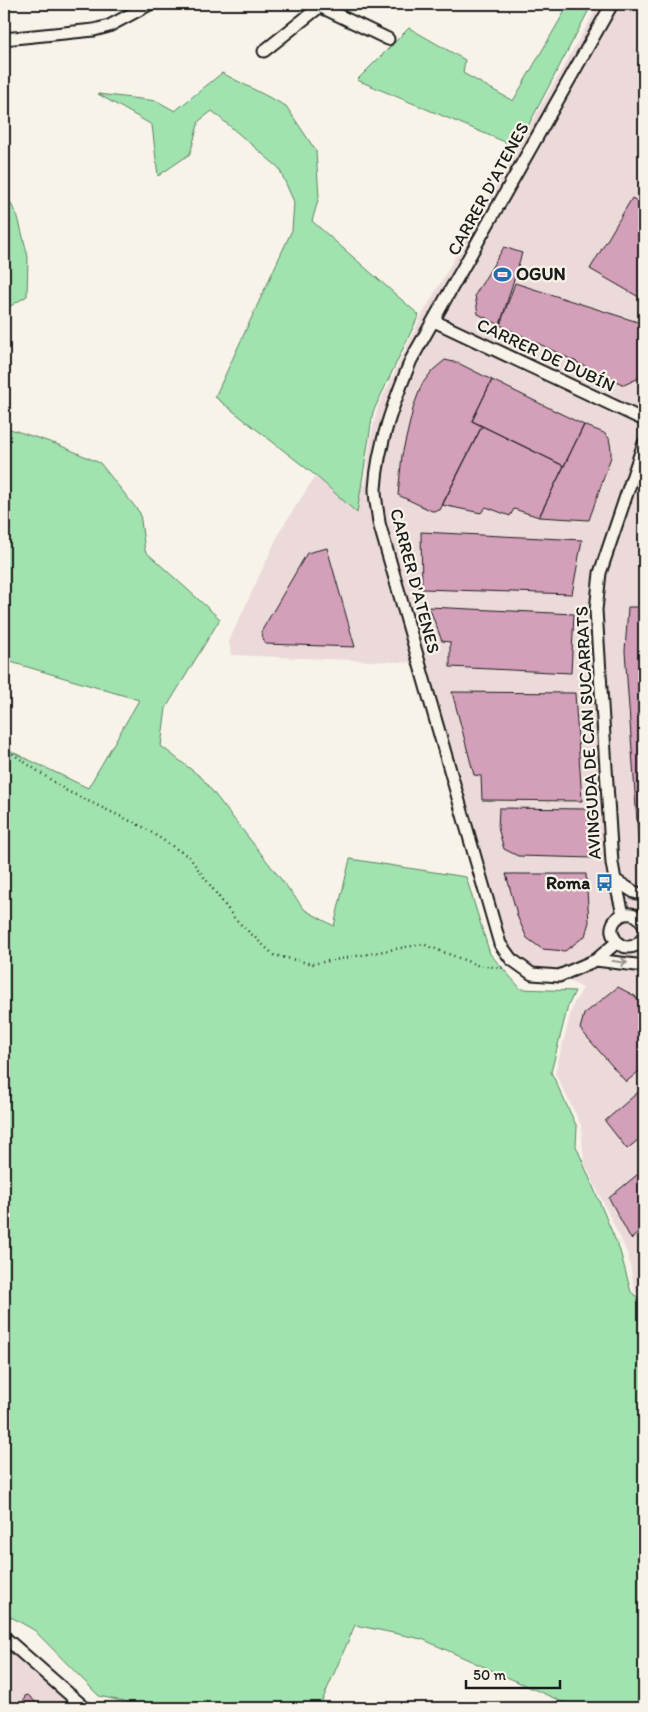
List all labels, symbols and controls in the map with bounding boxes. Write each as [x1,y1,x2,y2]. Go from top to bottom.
street label: CARRER D'ATENES [442,119,534,259]
place label: OGUN [516,263,566,285]
sports icon: OGUN [492,264,512,284]
street label: CARRER DE DUBÍN [473,313,619,397]
street label: CARRER D'ATENES [385,506,445,656]
street label: AVINGUDA DE CAN SUCARRATS [570,606,606,860]
place label: Roma [546,872,590,894]
bus stop icon: Roma [594,873,614,893]
one-way arrow [612,957,628,967]
scale bar [466,1657,559,1689]
text: 50 m [473,1666,506,1684]

